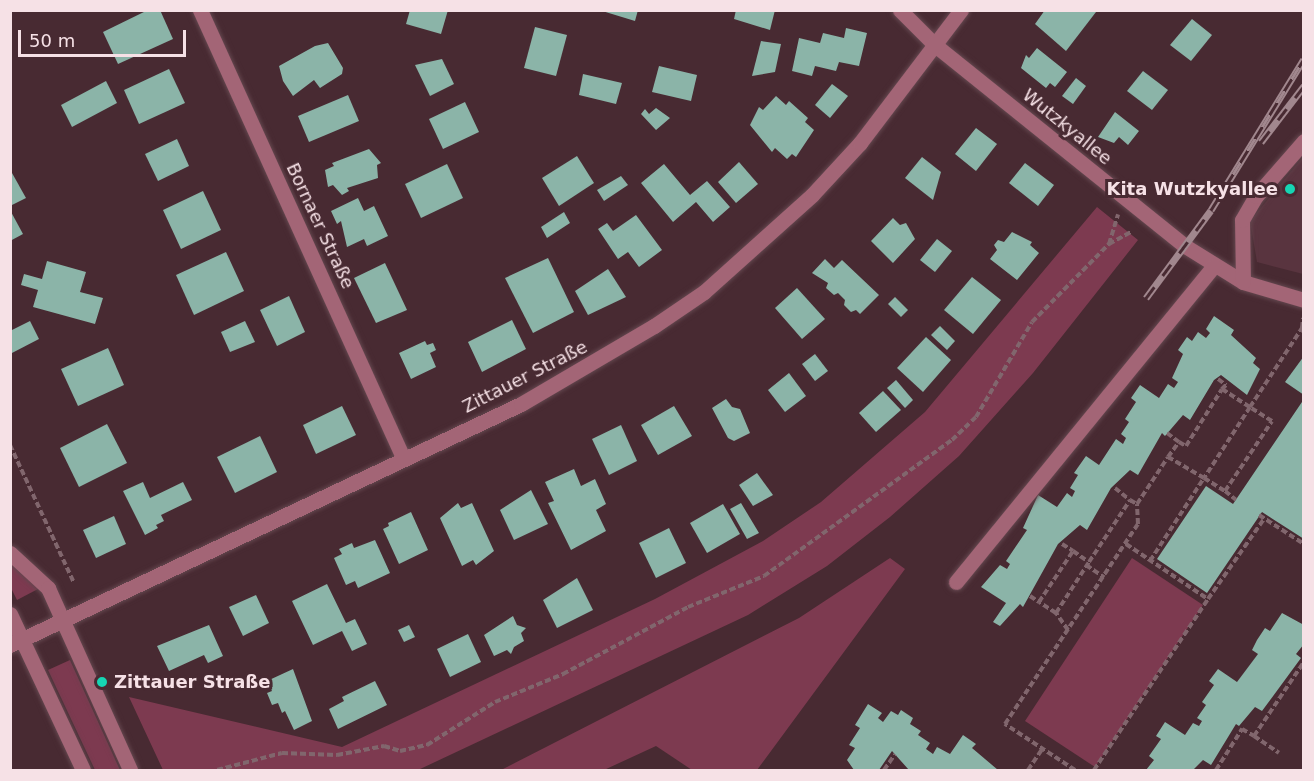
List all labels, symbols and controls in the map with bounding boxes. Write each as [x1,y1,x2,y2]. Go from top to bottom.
scale bar [21,18,189,56]
text: 50 m [29,30,75,51]
street label: Wutzkyallee [1018,84,1116,170]
street label: Bornaer Straße [281,160,359,292]
place label: Kita Wutzkyallee [1107,178,1278,200]
marker: Kita Wutzkyallee [1283,182,1297,196]
street label: Zittauer Straße [459,336,591,418]
place label: Zittauer Straße [114,671,270,693]
marker: Zittauer Straße [95,675,109,689]

